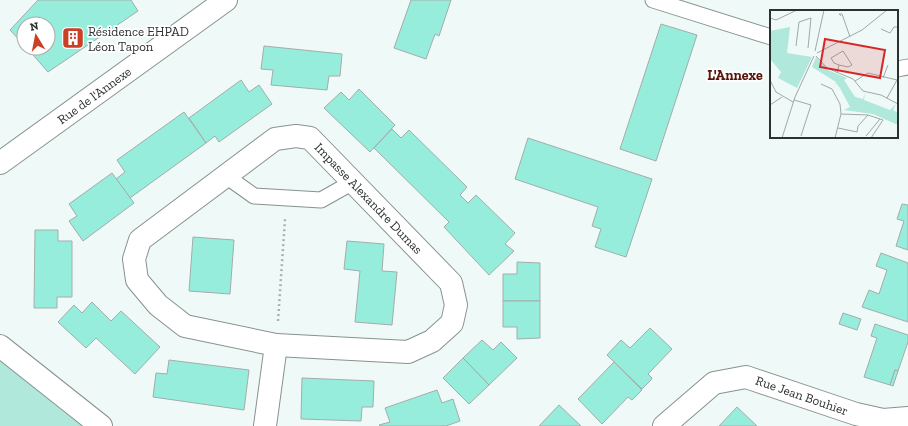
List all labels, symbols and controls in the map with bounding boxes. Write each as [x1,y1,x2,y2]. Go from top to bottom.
inset map [770,10,898,138]
north arrow [16,16,56,56]
text: N [29,19,40,34]
place label: Résidence EHPAD Léon Tapon [88,24,189,54]
building icon: Résidence EHPAD Léon Tapon [60,25,86,51]
street label: Rue de l'Annexe [55,64,134,127]
district label: L'Annexe [707,67,763,84]
street label: Impasse Alexandre Dumas [312,140,426,257]
street label: Rue Jean Bouhier [754,373,850,418]

